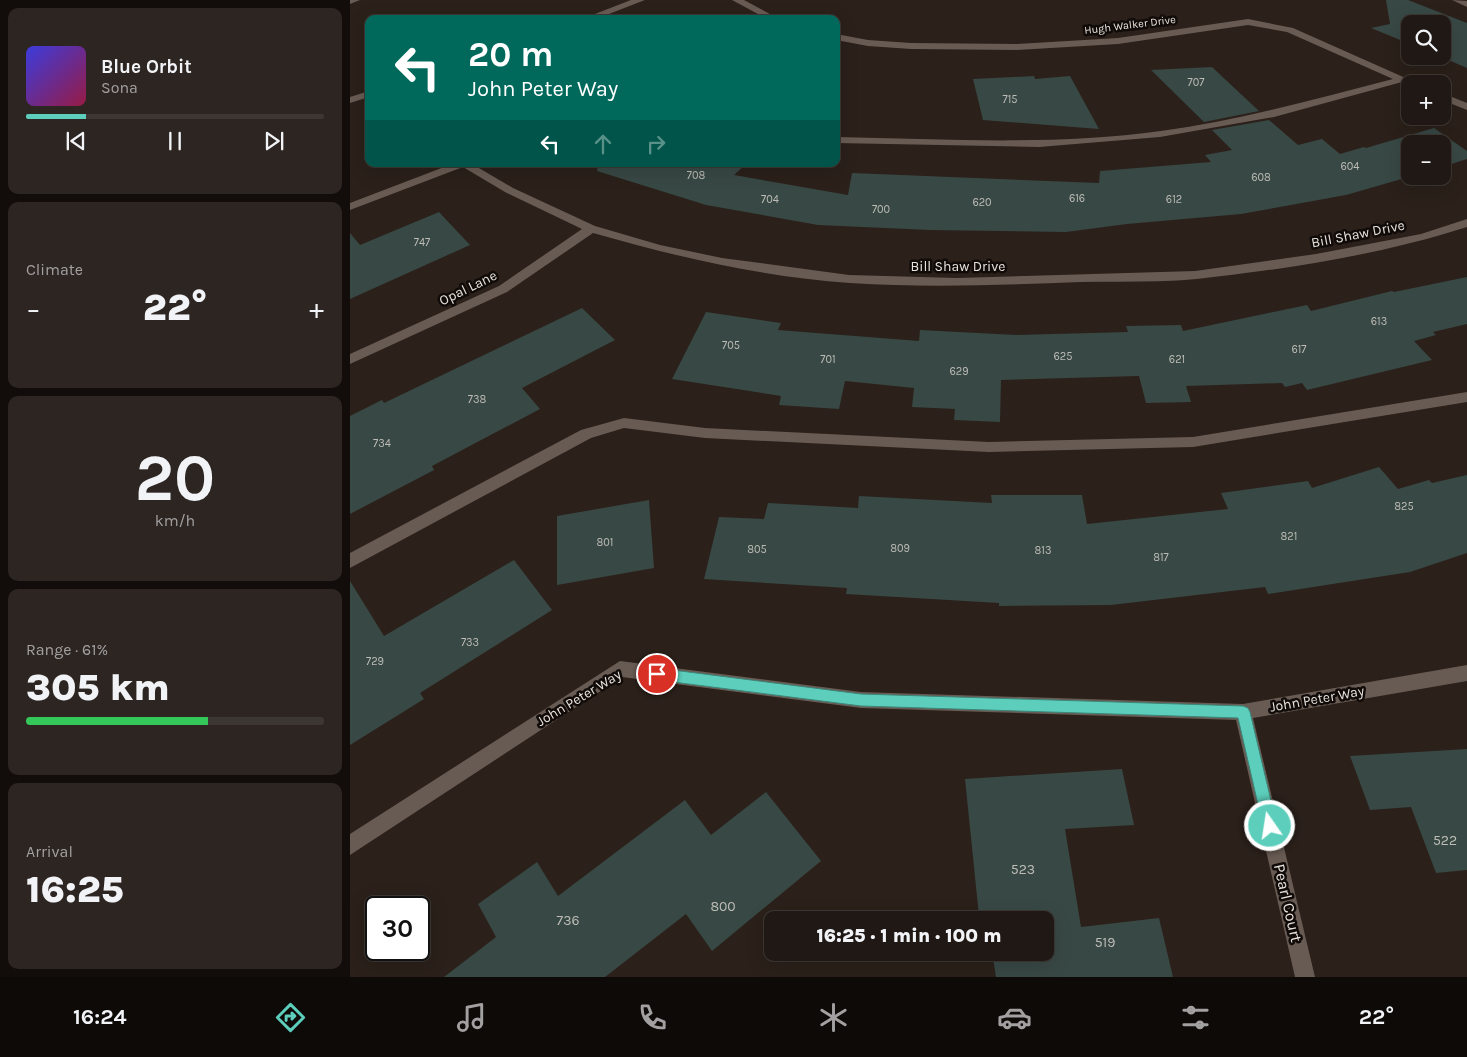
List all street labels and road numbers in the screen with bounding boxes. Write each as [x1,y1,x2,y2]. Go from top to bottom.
street label: Hugh Walker Drive [1083,13,1177,37]
street label: Bill Shaw Drive [1310,217,1406,251]
street label: Bill Shaw Drive [911,258,1005,275]
street label: Opal Lane [436,267,500,309]
street label: John Peter Way [534,666,625,730]
street label: John Peter Way [1268,682,1366,716]
street label: Pearl Court [1270,862,1306,944]

